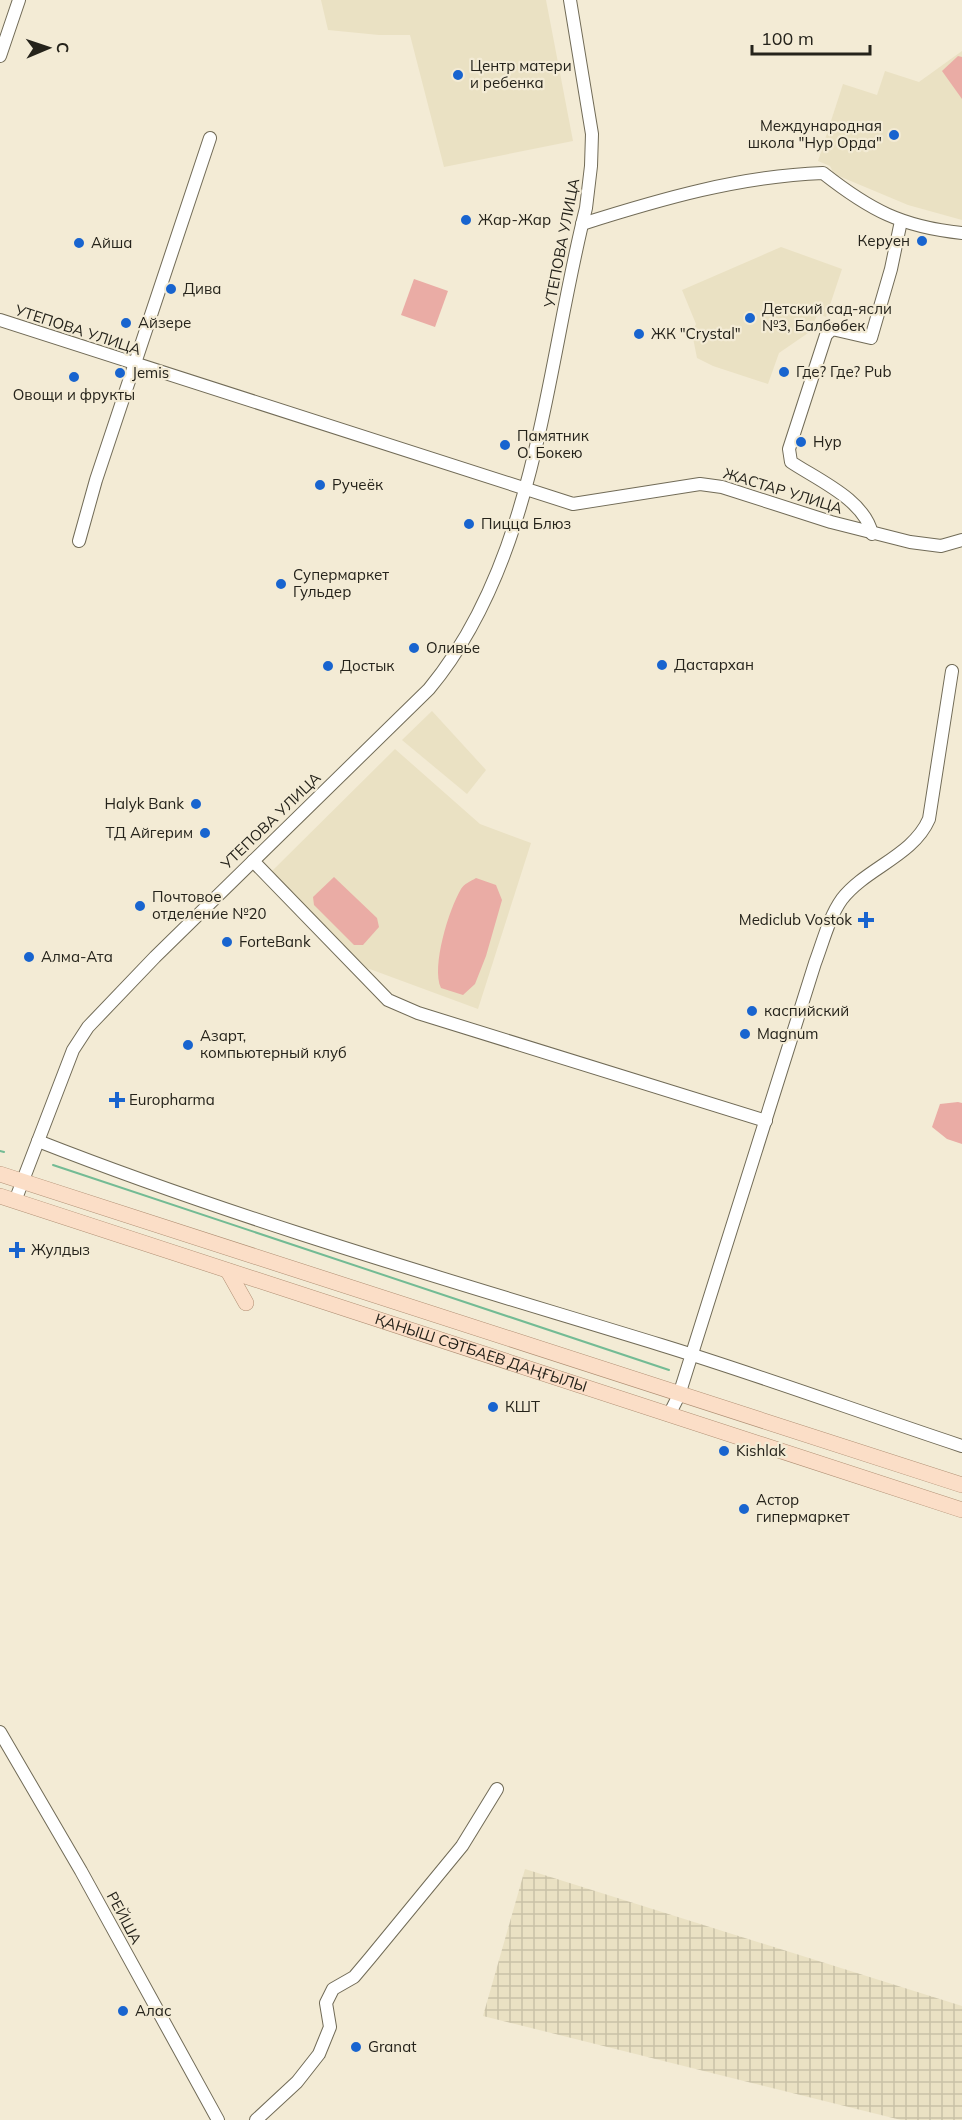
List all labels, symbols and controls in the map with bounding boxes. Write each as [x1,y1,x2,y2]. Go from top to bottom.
north arrow [18,18,78,78]
scale bar [752,18,870,56]
text: 100 m [761,27,814,50]
text: С [53,42,73,53]
place label: Центр матери и ребенка [470,56,572,92]
marker: Центр матери и ребенка [451,68,465,82]
place label: Международная школа "Нур Орда" [748,116,882,152]
marker: Международная школа "Нур Орда" [887,128,901,142]
street label: УТЕПОВА УЛИЦА [539,177,583,310]
place label: Жар-Жар [478,210,551,229]
marker: Жар-Жар [459,213,473,227]
place label: Керуен [858,231,910,250]
place label: Айша [91,233,132,252]
marker: Керуен [915,234,929,248]
marker: Айша [72,236,86,250]
place label: Дива [183,279,221,298]
marker: Дива [164,282,178,296]
place label: Детский сад-ясли №3, Балбөбек [762,299,892,335]
street label: УТЕПОВА УЛИЦА [12,300,144,359]
marker: Детский сад-ясли №3, Балбөбек [743,311,757,325]
place label: Айзере [138,313,191,332]
marker: Айзере [119,316,133,330]
place label: ЖК "Crystal" [651,324,741,343]
marker: ЖК "Crystal" [632,327,646,341]
place label: Где? Где? Pub [796,362,892,381]
place label: Jemis [132,363,169,382]
marker: Где? Где? Pub [777,365,791,379]
marker: Jemis [113,366,127,380]
marker: Овощи и фрукты [67,370,81,384]
place label: Овощи и фрукты [13,385,135,404]
place label: Памятник О. Бокею [517,426,590,462]
place label: Нур [813,432,842,451]
marker: Нур [794,435,808,449]
marker: Памятник О. Бокею [498,438,512,452]
street label: ЖАСТАР УЛИЦА [721,463,845,518]
place label: Ручеёк [332,475,384,494]
marker: Ручеёк [313,478,327,492]
place label: Пицца Блюз [481,514,571,533]
marker: Пицца Блюз [462,517,476,531]
place label: Супермаркет Гульдер [293,565,389,601]
marker: Супермаркет Гульдер [274,577,288,591]
place label: Оливье [426,638,480,657]
marker: Оливье [407,641,421,655]
place label: Дастархан [674,655,754,674]
place label: Достык [340,656,395,675]
marker: Дастархан [655,658,669,672]
marker: Достык [321,659,335,673]
street label: УТЕПОВА УЛИЦА [216,768,325,874]
place label: Halyk Bank [105,794,184,813]
marker: Halyk Bank [189,797,203,811]
place label: ТД Айгерим [106,823,193,842]
marker: ТД Айгерим [198,826,212,840]
place label: Почтовое отделение №20 [152,887,266,923]
marker: Почтовое отделение №20 [133,899,147,913]
place label: Mediclub Vostok [739,910,852,929]
marker: Mediclub Vostok [857,911,875,929]
place label: ForteBank [239,932,311,951]
marker: ForteBank [220,935,234,949]
place label: Алма-Ата [41,947,113,966]
marker: Алма-Ата [22,950,36,964]
place label: каспийский [764,1001,849,1020]
marker: каспийский [745,1004,759,1018]
place label: Magnum [757,1024,819,1043]
place label: Азарт, компьютерный клуб [200,1026,347,1062]
marker: Magnum [738,1027,752,1041]
marker: Азарт, компьютерный клуб [181,1038,195,1052]
place label: Europharma [129,1090,215,1109]
marker: Europharma [110,1093,124,1107]
place label: Жулдыз [31,1240,90,1259]
marker: Жулдыз [8,1241,26,1259]
street label: ҚАНЫШ СӘТБАЕВ ДАҢҒЫЛЫ [373,1309,590,1396]
place label: КШТ [505,1397,540,1416]
marker: КШТ [486,1400,500,1414]
place label: Kishlak [736,1441,786,1460]
marker: Kishlak [717,1444,731,1458]
place label: Астор гипермаркет [756,1490,850,1526]
marker: Астор гипермаркет [737,1502,751,1516]
street label: РЕЙША [103,1888,146,1947]
place label: Алас [135,2001,172,2020]
marker: Алас [116,2004,130,2018]
place label: Granat [368,2037,416,2056]
marker: Granat [349,2040,363,2054]

